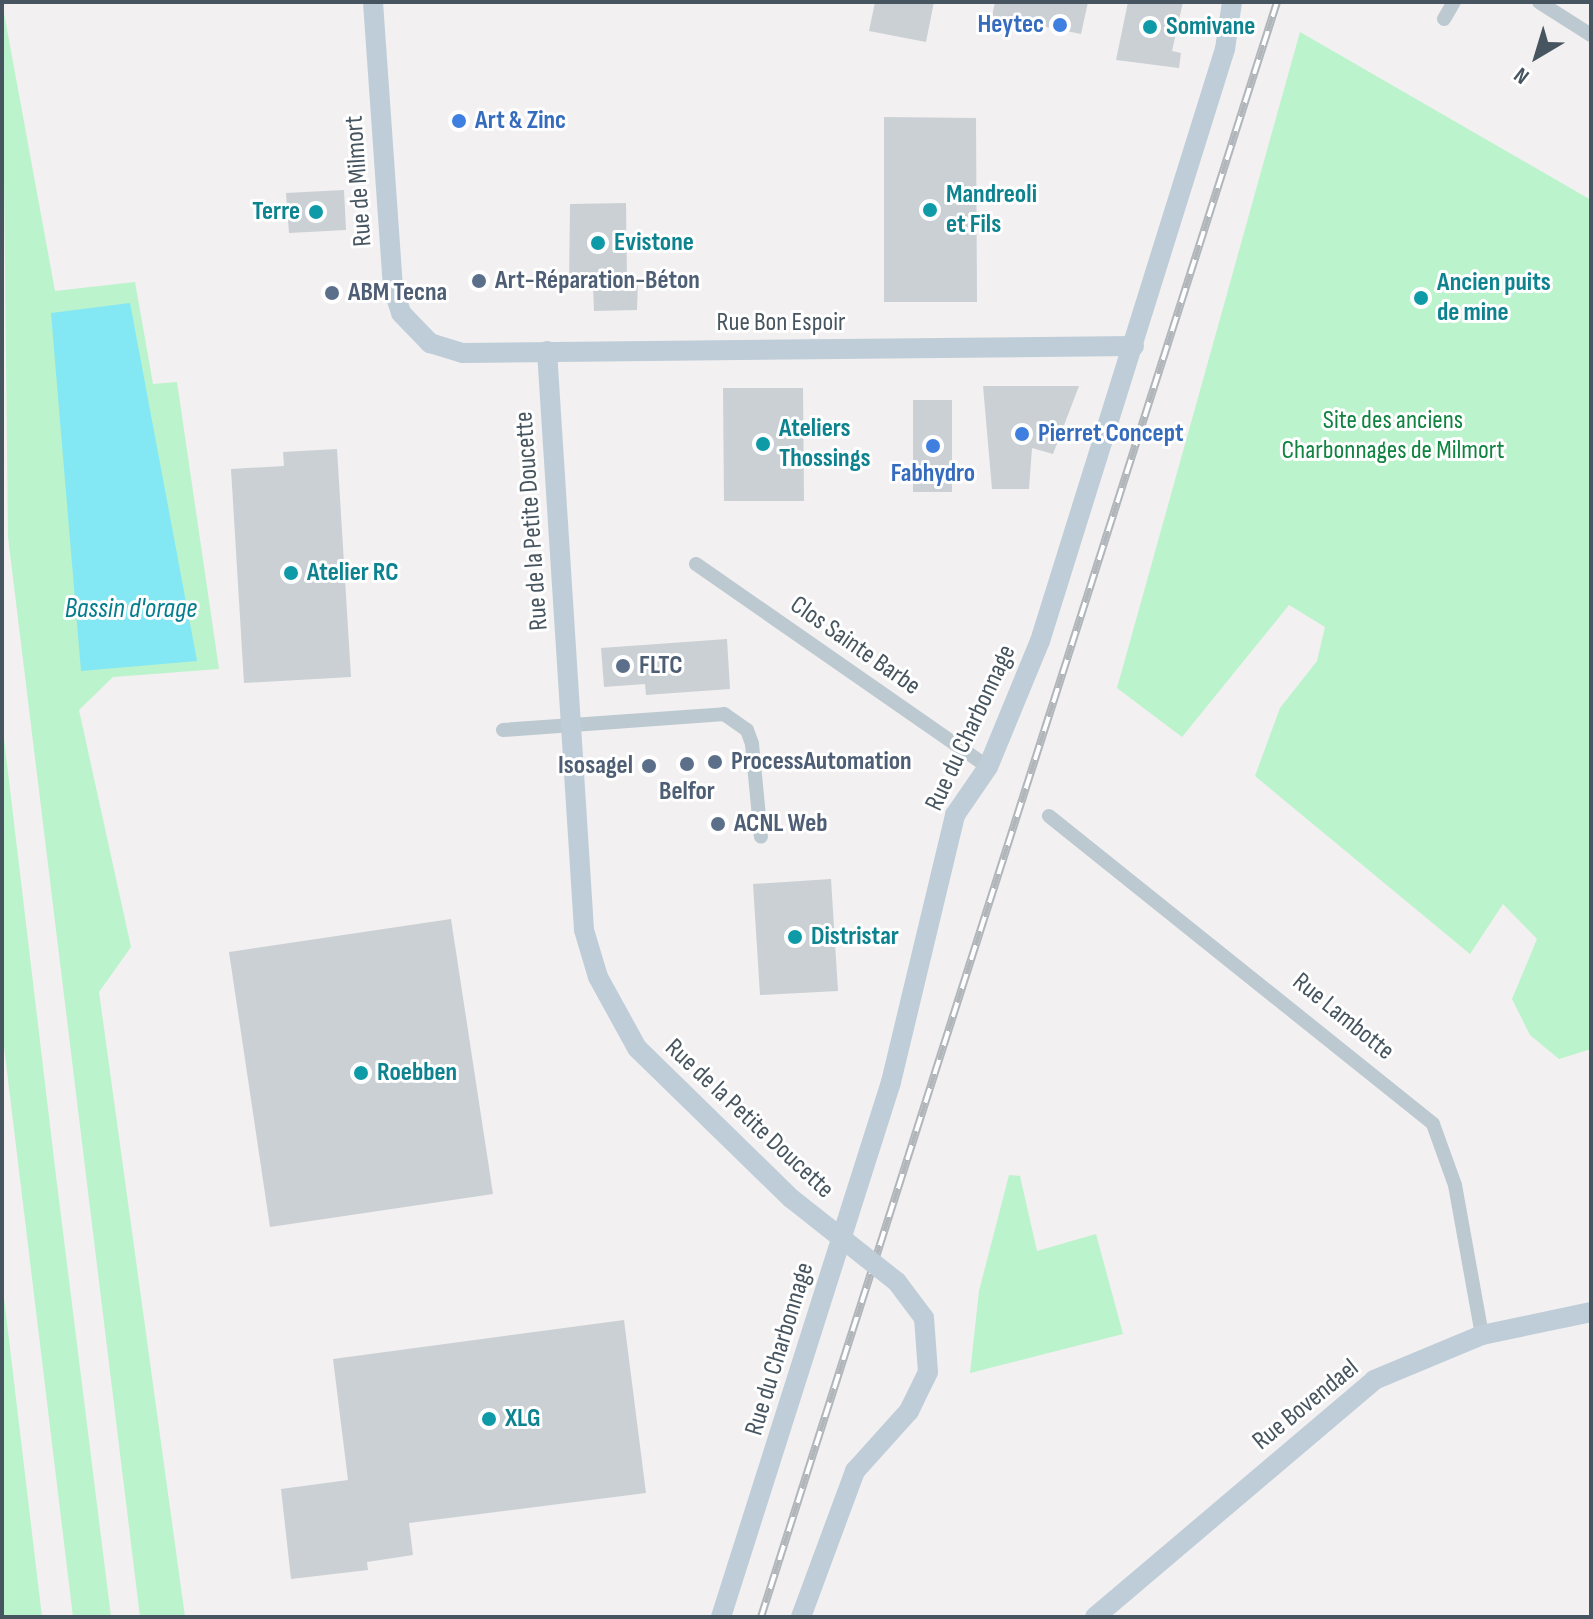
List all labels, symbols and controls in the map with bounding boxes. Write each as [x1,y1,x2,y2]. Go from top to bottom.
place label: Heytec [978,9,1044,41]
place label: Somivane [1166,11,1255,43]
marker: Heytec [1051,16,1069,34]
north arrow [1497,16,1577,96]
marker: Somivane [1141,18,1159,36]
text: N [1509,61,1535,90]
place label: Art & Zinc [475,105,566,137]
marker: Art & Zinc [450,112,468,130]
street label: Rue de Milmort [339,114,379,248]
place label: Mandreoli et Fils [946,179,1037,240]
place label: Terre [252,196,300,228]
marker: Mandreoli et Fils [921,201,939,219]
marker: Terre [307,203,325,221]
place label: Evistone [614,227,694,259]
marker: Evistone [589,234,607,252]
place label: Art-Réparation-Béton [495,265,700,297]
place label: Ancien puits de mine [1437,267,1551,328]
marker: Art-Réparation-Béton [470,272,488,290]
place label: ABM Tecna [348,277,447,309]
marker: ABM Tecna [323,284,341,302]
marker: Ancien puits de mine [1412,289,1430,307]
street label: Rue Bon Espoir [717,307,845,339]
park label: Site des anciens Charbonnages de Milmort [1282,405,1504,466]
street label: Rue de la Petite Doucette [509,410,555,632]
place label: Ateliers Thossings [779,413,871,474]
place label: Pierret Concept [1038,418,1184,450]
marker: Pierret Concept [1013,425,1031,443]
marker: Ateliers Thossings [754,435,772,453]
marker: Fabhydro [924,437,942,455]
place label: Fabhydro [891,458,975,490]
place label: Atelier RC [307,557,399,589]
marker: Atelier RC [282,564,300,582]
street label: Clos Sainte Barbe [784,590,926,702]
water label: Bassin d'orage [65,592,197,626]
street label: Rue du Charbonnage [919,640,1023,816]
place label: FLTC [639,650,683,682]
marker: FLTC [614,657,632,675]
place label: ProcessAutomation [731,746,912,778]
place label: Isosagel [558,750,633,782]
marker: ProcessAutomation [706,753,724,771]
marker: Belfor [678,755,696,773]
marker: Isosagel [640,757,658,775]
place label: Belfor [659,776,715,808]
place label: ACNL Web [734,808,828,840]
marker: ACNL Web [709,815,727,833]
place label: Distristar [811,921,899,953]
marker: Distristar [786,928,804,946]
street label: Rue Lambotte [1286,967,1400,1067]
street label: Rue de la Petite Doucette [658,1033,840,1205]
place label: Roebben [377,1057,457,1089]
marker: Roebben [352,1064,370,1082]
street label: Rue du Charbonnage [739,1259,821,1439]
street label: Rue Bovendael [1247,1353,1365,1457]
place label: XLG [505,1403,541,1435]
marker: XLG [480,1410,498,1428]

